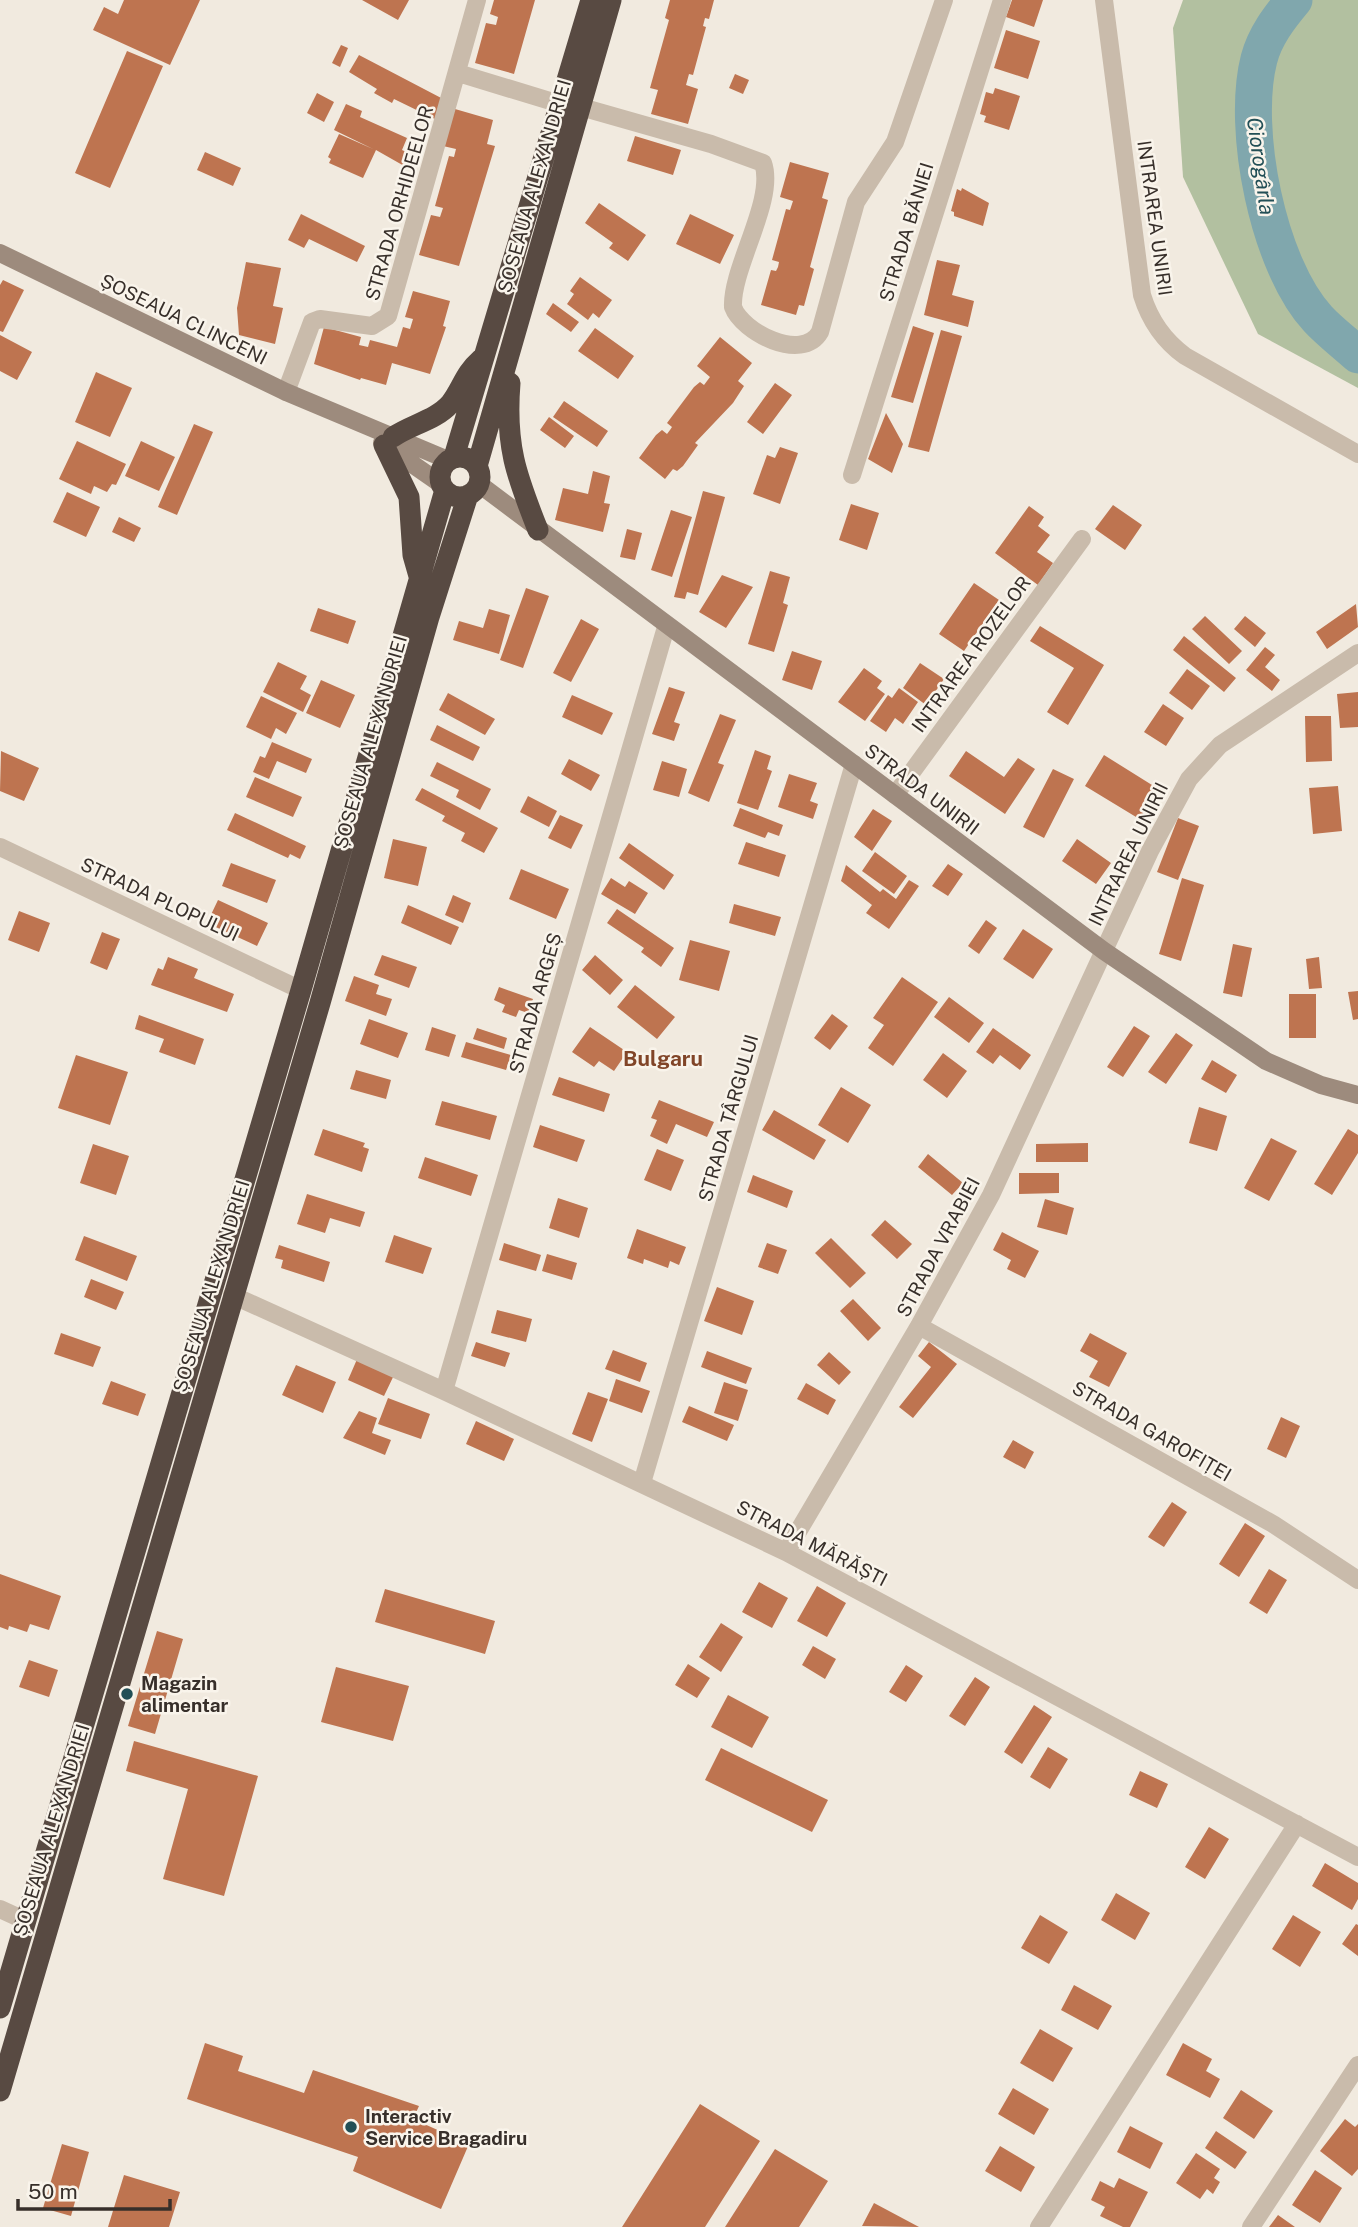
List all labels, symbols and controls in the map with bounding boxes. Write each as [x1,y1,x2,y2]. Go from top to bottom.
street label: ȘOSEAUA ALEXANDRIEI [493,77,575,295]
street label: STRADA ORHIDEELOR [361,103,437,303]
water label: Ciorogârla [1242,115,1280,217]
street label: INTRAREA UNIRII [1133,139,1177,297]
street label: STRADA BĂNIEI [874,160,938,304]
street label: ȘOSEAUA CLINCENI [97,269,271,369]
street label: INTRAREA ROZELOR [907,572,1035,736]
street label: ȘOSEAUA ALEXANDRIEI [329,633,411,851]
street label: STRADA UNIRII [860,739,984,839]
street label: INTRAREA UNIRII [1084,779,1172,929]
street label: STRADA PLOPULUI [77,853,243,945]
street label: STRADA ARGEȘ [504,930,566,1076]
street label: STRADA TÂRGULUI [694,1032,762,1204]
district label: Bulgaru [623,1046,703,1071]
street label: STRADA VRABIEI [892,1173,984,1321]
street label: ȘOSEAUA ALEXANDRIEI [168,1177,254,1395]
street label: STRADA GAROFIȚEI [1068,1376,1236,1486]
street label: STRADA MĂRĂȘTI [733,1495,891,1591]
place label: Magazin alimentar [141,1672,229,1716]
marker: Magazin alimentar [119,1686,135,1702]
street label: ȘOSEAUA ALEXANDRIEI [8,1721,94,1939]
place label: Interactiv Service Bragadiru [365,2105,527,2149]
marker: Interactiv Service Bragadiru [343,2119,359,2135]
scale bar [18,2168,170,2212]
text: 50 m [28,2179,78,2204]

